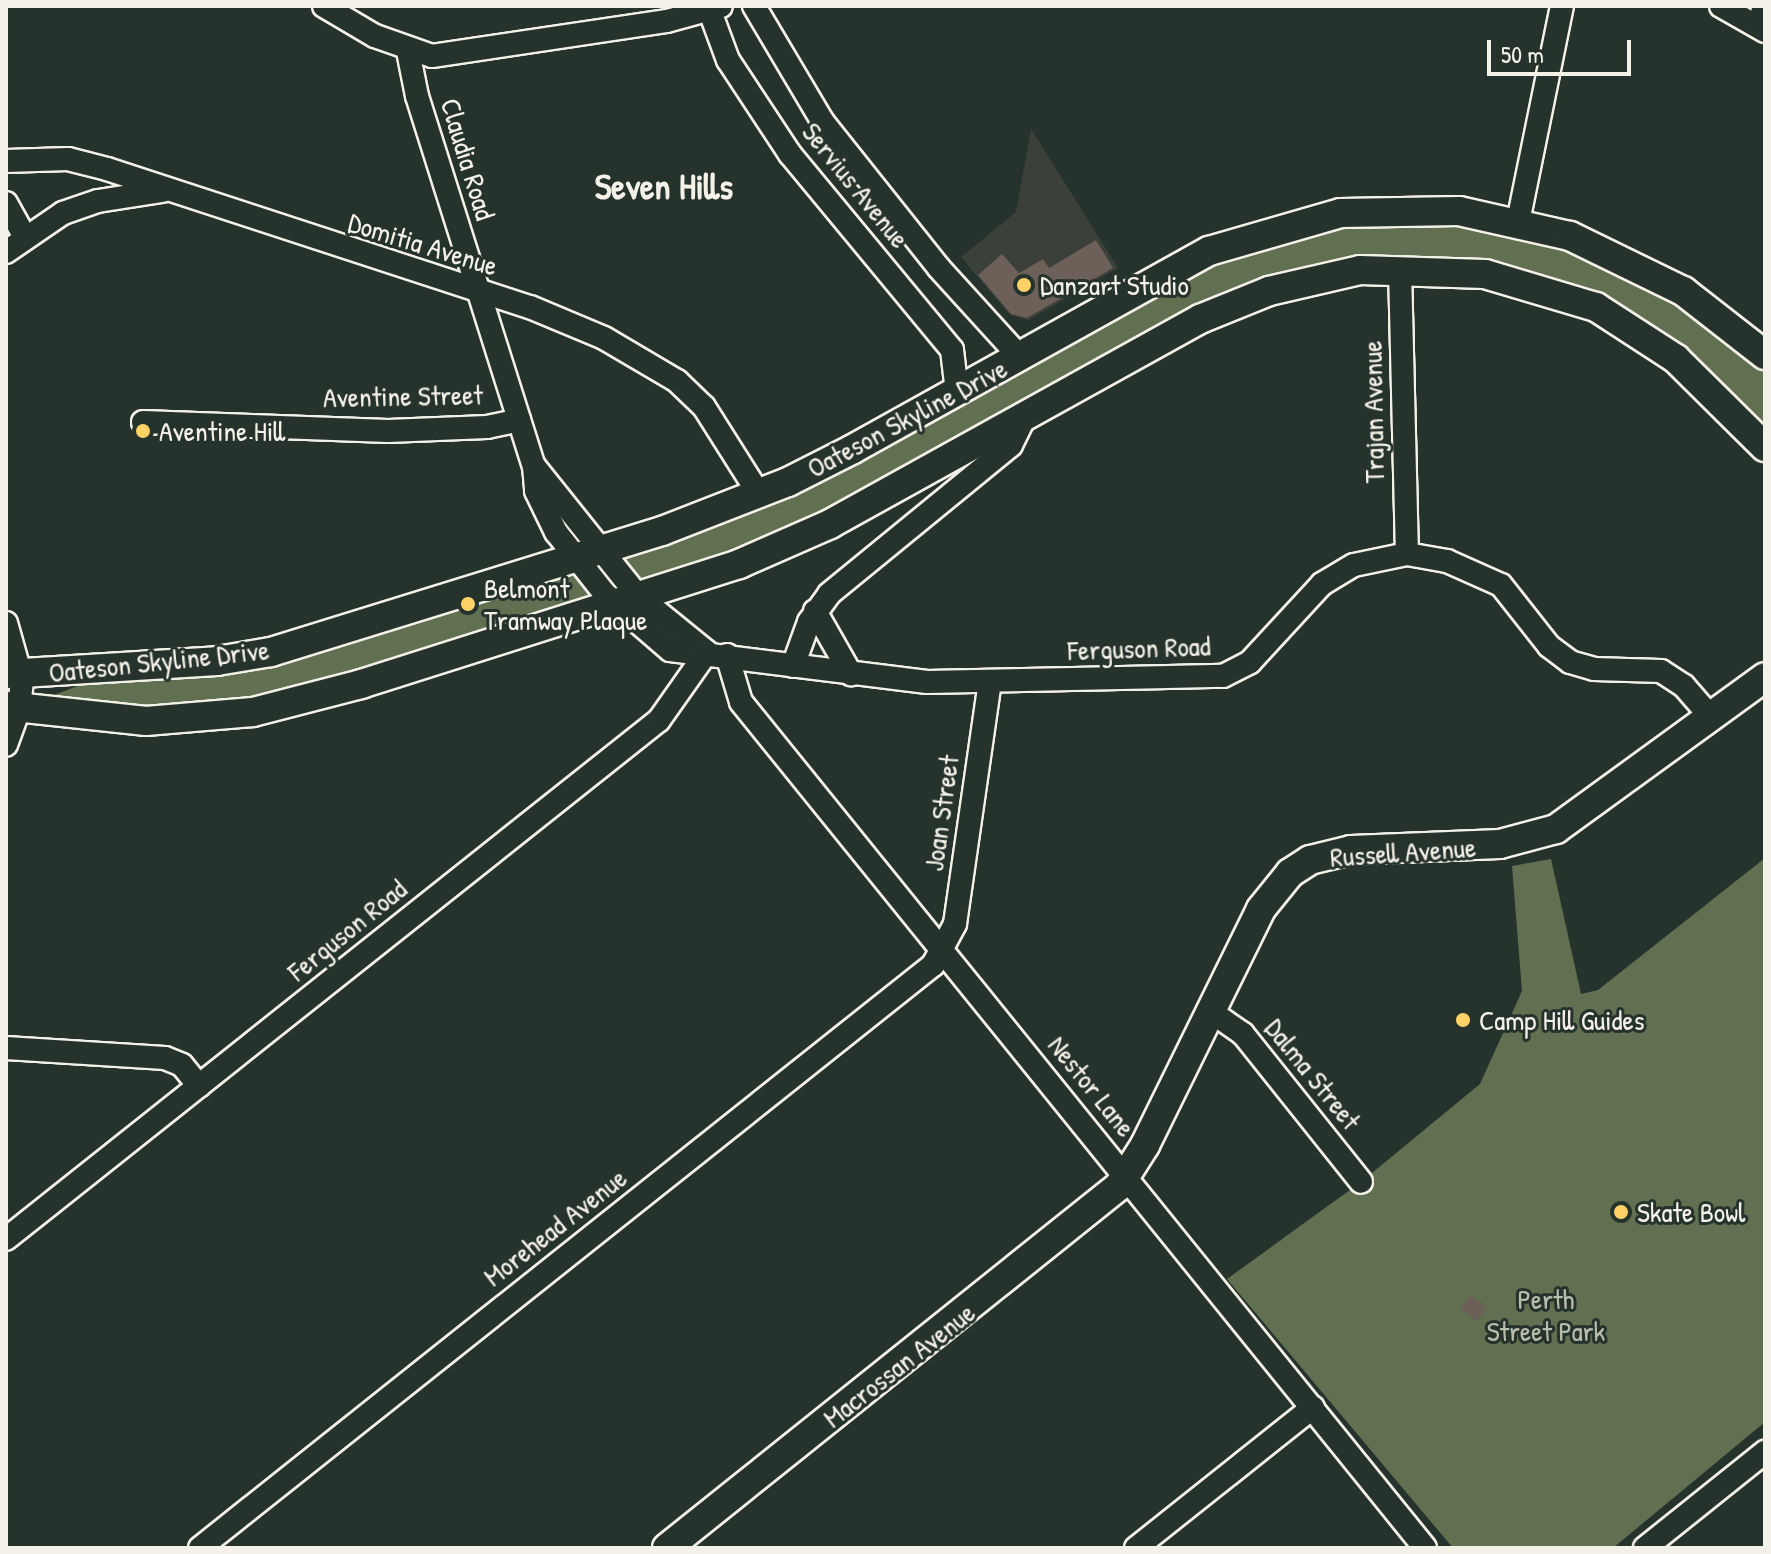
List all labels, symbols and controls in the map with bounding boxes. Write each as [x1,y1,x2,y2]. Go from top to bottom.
scale bar [1491,24,1635,74]
text: 50 m [1501,38,1544,70]
street label: Claudia Road [434,94,502,224]
street label: Servius Avenue [795,115,917,255]
district label: Seven Hills [595,164,733,208]
street label: Domitia Avenue [344,205,502,283]
place label: Danzart Studio [1040,268,1189,302]
marker: Danzart Studio [1015,276,1033,294]
street label: Trajan Avenue [1355,340,1391,484]
street label: Oateson Skyline Drive [801,351,1013,485]
street label: Aventine Street [323,378,483,414]
place label: Aventine Hill [159,414,285,448]
marker: Aventine Hill [134,422,152,440]
place label: Belmont Tramway Plaque [484,571,647,637]
marker: Belmont Tramway Plaque [459,595,477,613]
street label: Ferguson Road [1067,629,1211,667]
street label: Oateson Skyline Drive [47,633,271,689]
street label: Joan Street [916,753,966,873]
street label: Russell Avenue [1329,830,1477,874]
street label: Ferguson Road [281,872,413,988]
place label: Camp Hill Guides [1479,1003,1644,1037]
marker: Camp Hill Guides [1454,1011,1472,1029]
street label: Dalma Street [1258,1012,1368,1136]
street label: Nestor Lane [1041,1029,1143,1143]
street label: Morehead Avenue [477,1161,633,1293]
place label: Skate Bowl [1637,1195,1746,1229]
marker: Skate Bowl [1612,1203,1630,1221]
park label: Perth Street Park [1487,1282,1605,1348]
street label: Macrossan Avenue [816,1295,982,1435]

